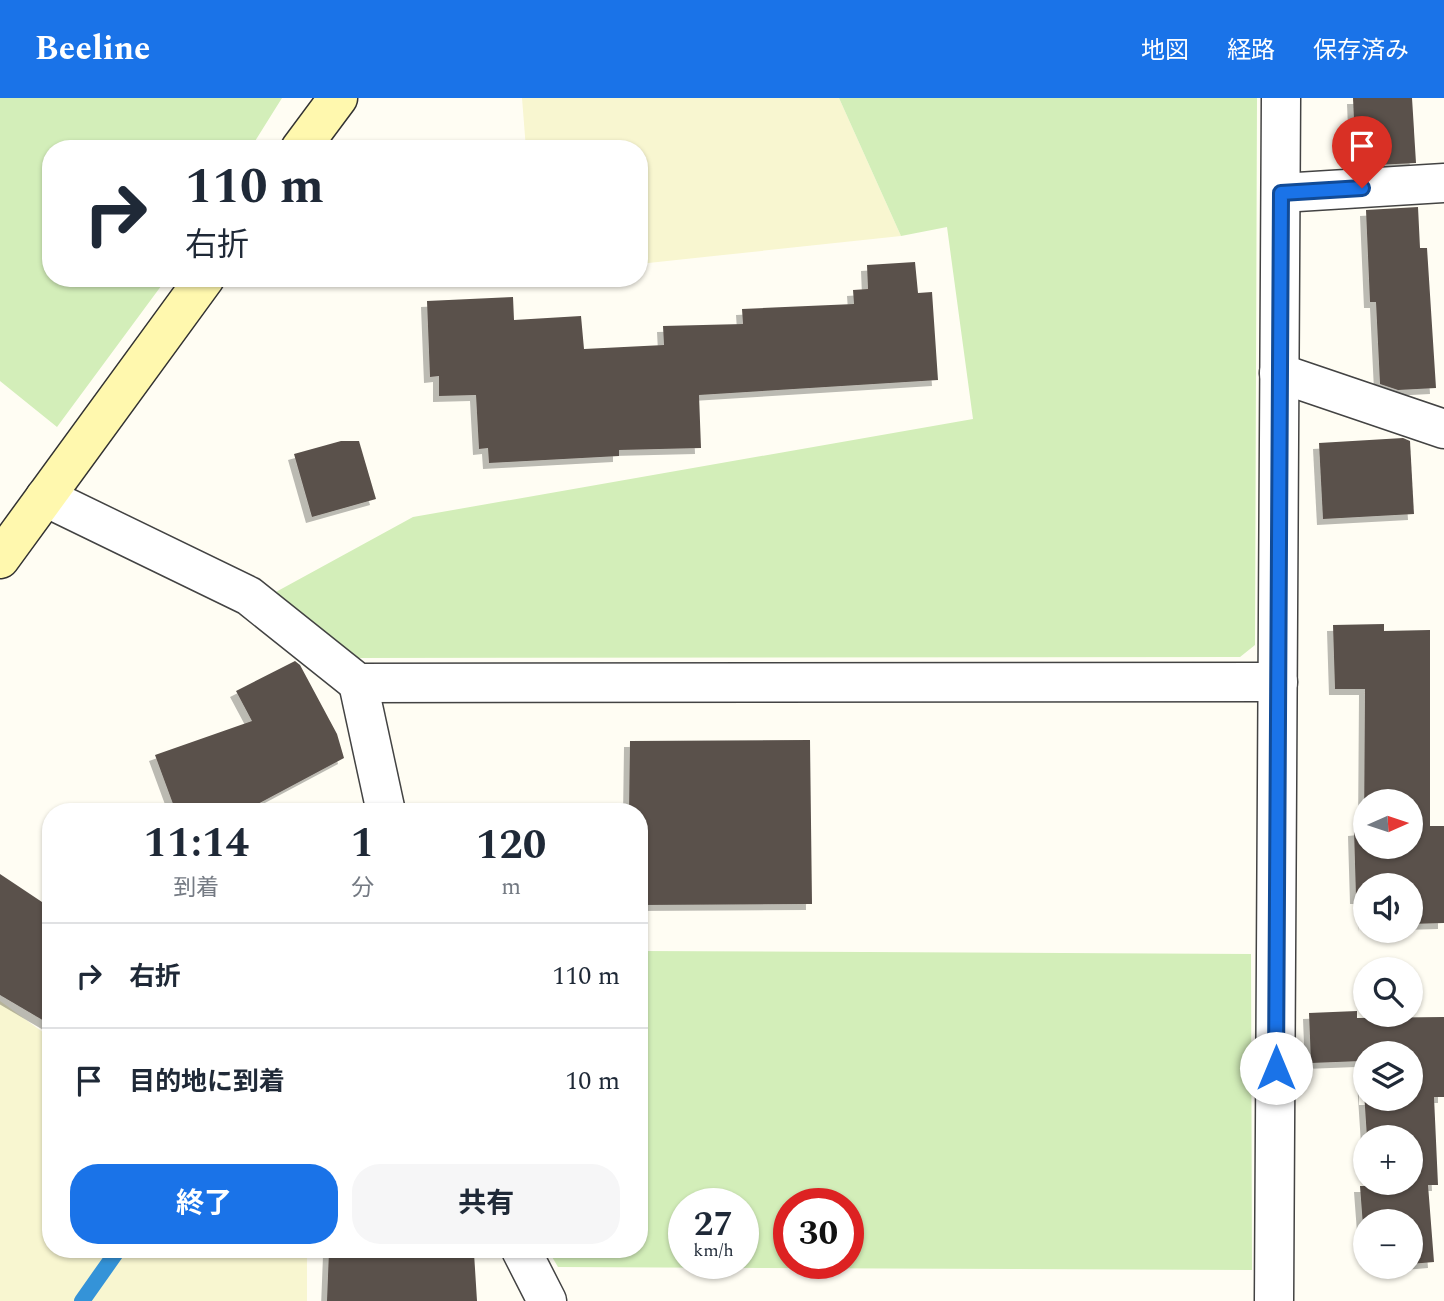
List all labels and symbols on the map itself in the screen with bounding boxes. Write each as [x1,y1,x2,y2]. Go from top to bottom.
pin [1332,116,1392,188]
north arrow [1353,789,1423,859]
position arrow [1239,1031,1313,1105]
speed limit sign: 30 [773,1188,864,1279]

